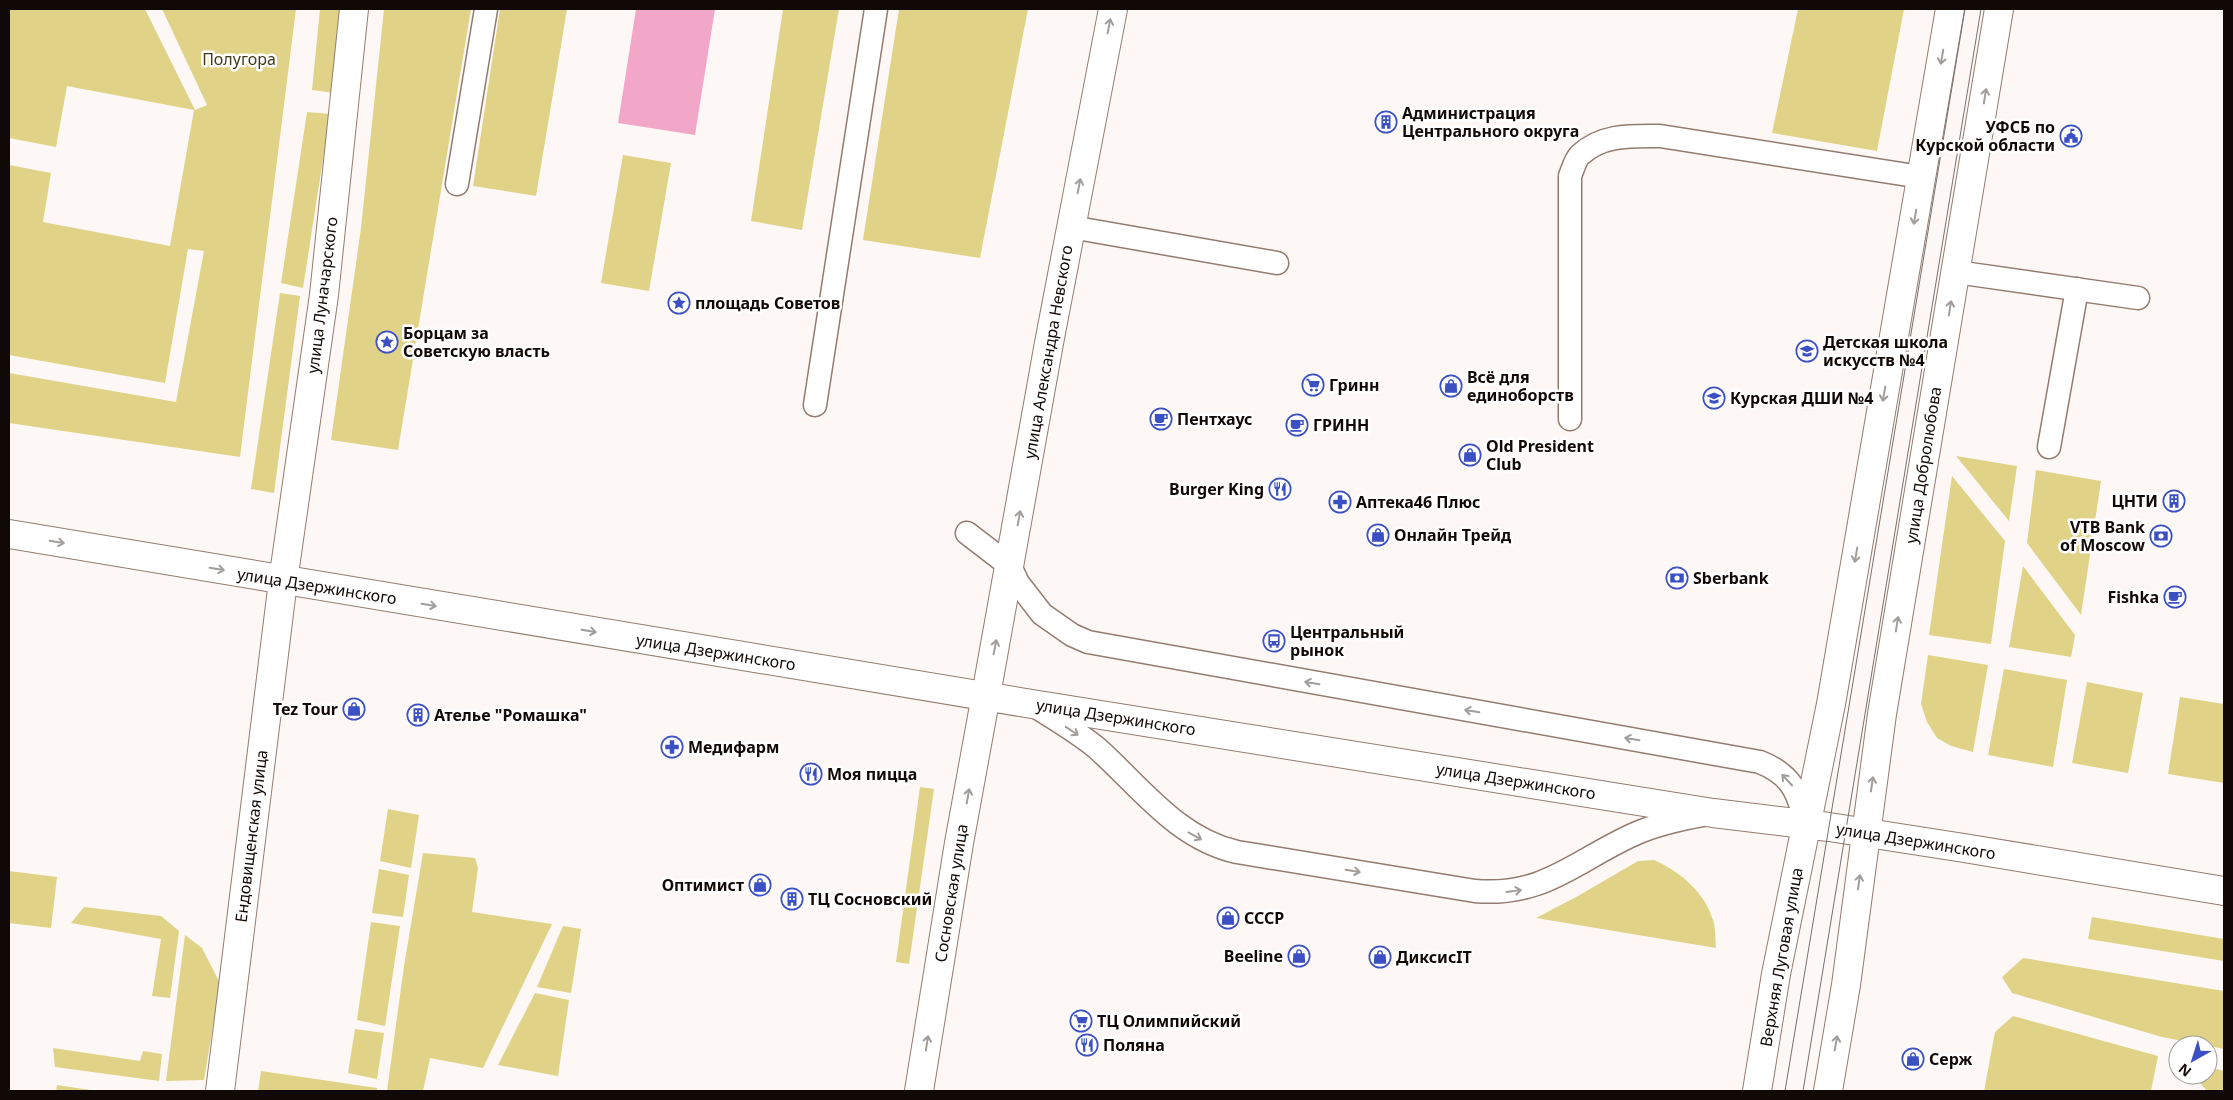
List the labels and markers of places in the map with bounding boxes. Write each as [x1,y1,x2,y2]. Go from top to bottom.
place label: Администрация Центрального округа [1402,102,1579,142]
building icon: Администрация Центрального округа [1374,110,1398,134]
place label: УФСБ по Курской области [1915,116,2055,156]
public building icon: УФСБ по Курской области [2059,124,2083,148]
place icon: площадь Советов [667,291,691,315]
place label: площадь Советов [695,292,840,314]
place label: Борцам за Советскую власть [403,322,550,362]
place icon: Борцам за Советскую власть [375,330,399,354]
place label: Детская школа искусств №4 [1823,331,1948,371]
school or university icon: Детская школа искусств №4 [1795,339,1819,363]
place label: Всё для единоборств [1467,366,1574,406]
supermarket icon: Гринн [1301,373,1325,397]
place label: Гринн [1329,374,1379,396]
shop icon: Всё для единоборств [1439,374,1463,398]
school or university icon: Курская ДШИ №4 [1702,386,1726,410]
place label: Курская ДШИ №4 [1730,387,1873,409]
cafe icon: Пентхаус [1149,407,1173,431]
place label: Пентхаус [1177,408,1252,430]
cafe icon: ГРИНН [1285,413,1309,437]
place label: ГРИНН [1313,414,1369,436]
place label: Old President Club [1486,435,1594,475]
shop icon: Old President Club [1458,443,1482,467]
restaurant icon: Burger King [1268,477,1292,501]
place label: Burger King [1169,478,1264,500]
building icon: ЦНТИ [2162,489,2186,513]
pharmacy icon: Аптека46 Плюс [1328,490,1352,514]
place label: ЦНТИ [2111,490,2158,512]
place label: Аптека46 Плюс [1356,491,1480,513]
place label: VTB Bank of Moscow [2060,516,2145,556]
shop icon: Онлайн Трейд [1366,523,1390,547]
place label: Онлайн Трейд [1394,524,1512,546]
bank icon: VTB Bank of Moscow [2149,524,2173,548]
bank icon: Sberbank [1665,566,1689,590]
place label: Sberbank [1693,567,1769,589]
cafe icon: Fishka [2163,585,2187,609]
place label: Fishka [2107,586,2159,608]
place label: Центральный рынок [1290,621,1404,661]
bus stop icon: Центральный рынок [1262,629,1286,653]
shop icon: Tez Tour [342,697,366,721]
place label: Tez Tour [273,698,338,720]
building icon: Ателье "Ромашка" [406,703,430,727]
place label: Ателье "Ромашка" [434,704,587,726]
pharmacy icon: Медифарм [660,735,684,759]
place label: Медифарм [688,736,779,758]
restaurant icon: Моя пицца [799,762,823,786]
place label: Моя пицца [827,763,917,785]
shop icon: Оптимист [748,873,772,897]
place label: Оптимист [662,874,744,896]
building icon: ТЦ Сосновский [780,887,804,911]
place label: ТЦ Сосновский [808,888,932,910]
shop icon: СССР [1216,906,1240,930]
place label: СССР [1244,907,1284,929]
shop icon: Beeline [1287,944,1311,968]
place label: Beeline [1224,945,1283,967]
shop icon: ДиксисIT [1368,945,1392,969]
place label: ДиксисIT [1396,946,1472,968]
supermarket icon: ТЦ Олимпийский [1069,1009,1093,1033]
place label: ТЦ Олимпийский [1097,1010,1241,1032]
restaurant icon: Поляна [1075,1033,1099,1057]
place label: Поляна [1103,1034,1165,1056]
shop icon: Серж [1901,1047,1925,1071]
place label: Серж [1929,1048,1973,1070]

